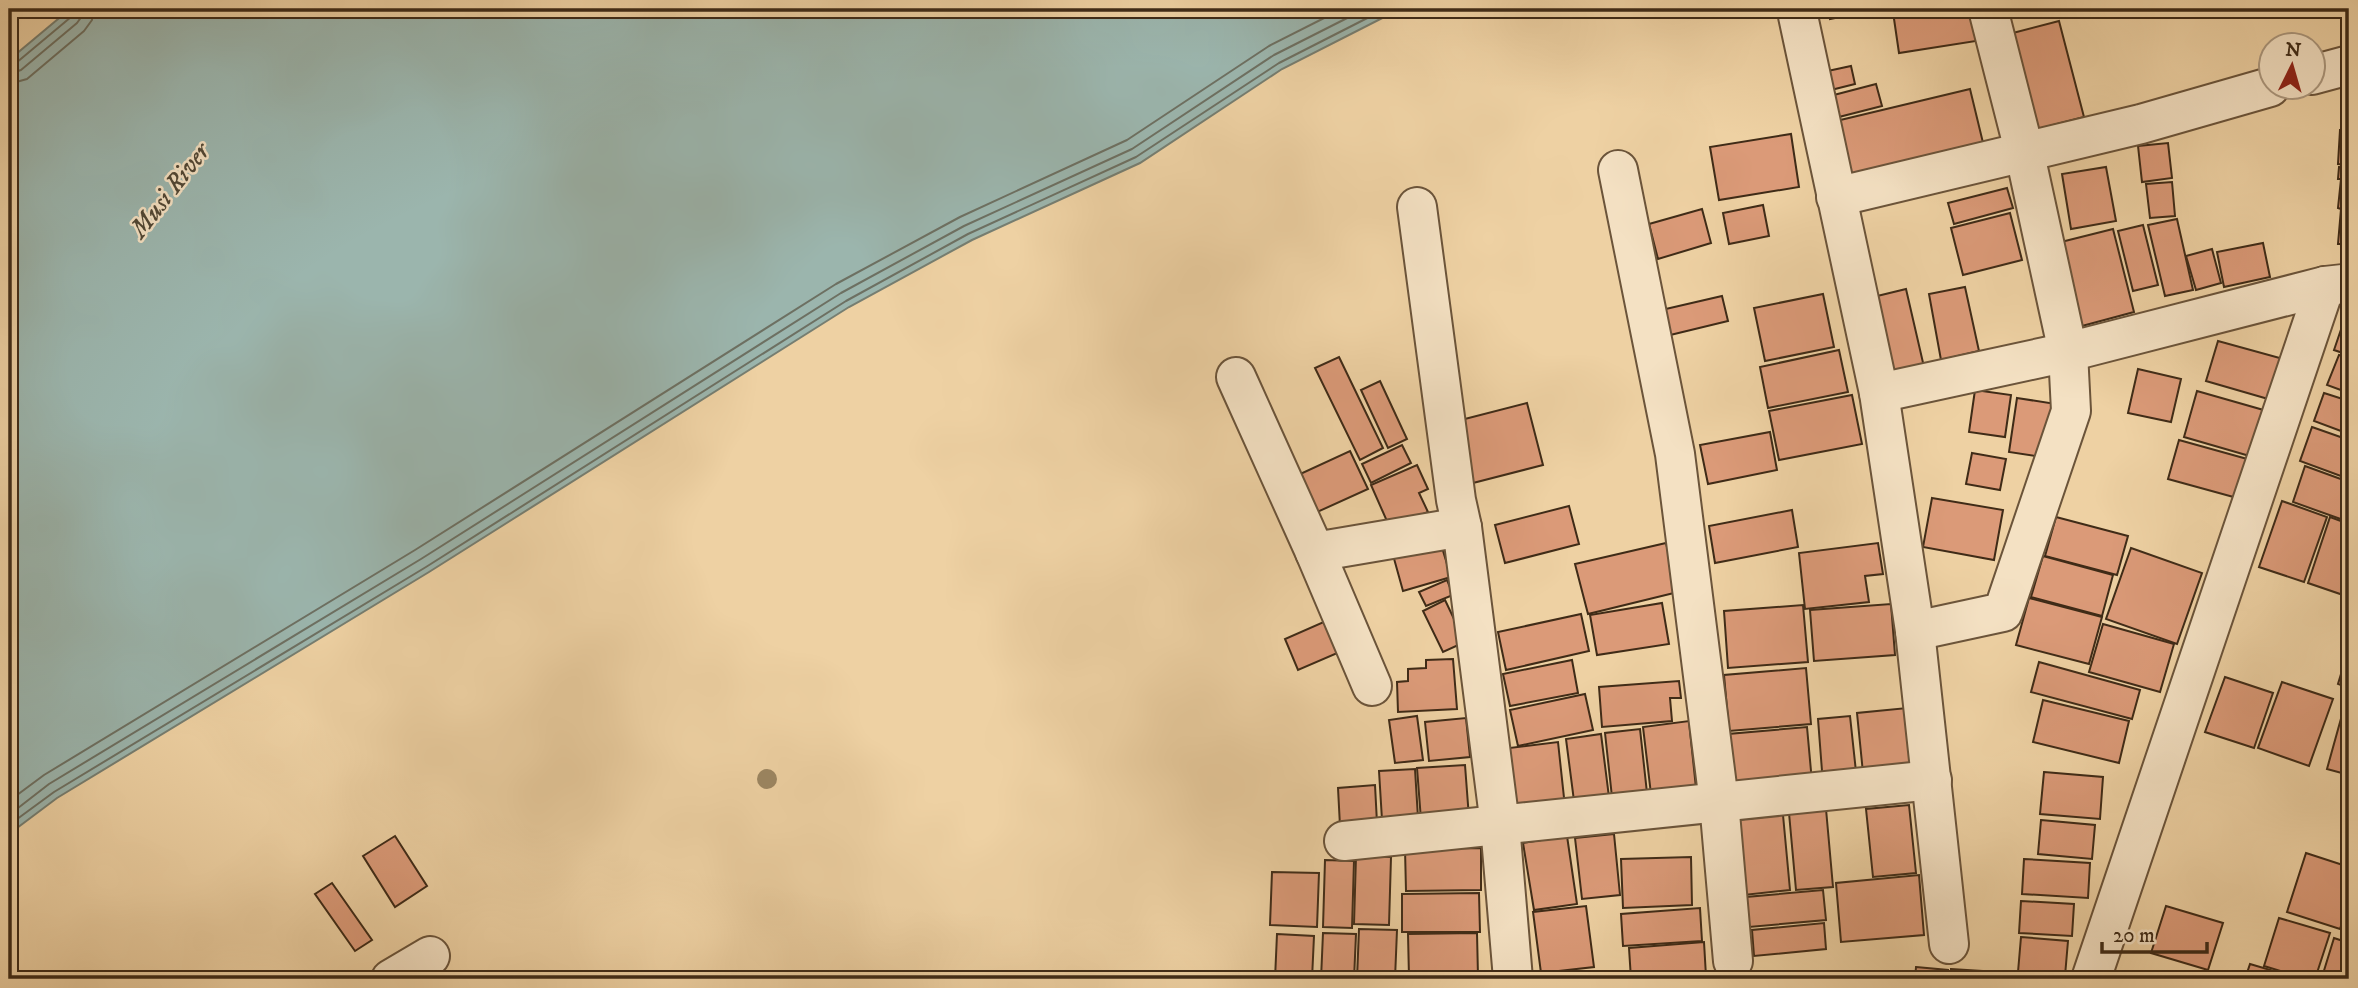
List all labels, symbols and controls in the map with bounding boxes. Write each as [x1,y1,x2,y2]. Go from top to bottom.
north arrow [2256,32,2326,102]
text: N [2285,38,2303,63]
water label: Musi River [122,135,219,247]
scale bar [2102,911,2208,955]
text: 20 m [2113,923,2155,949]

